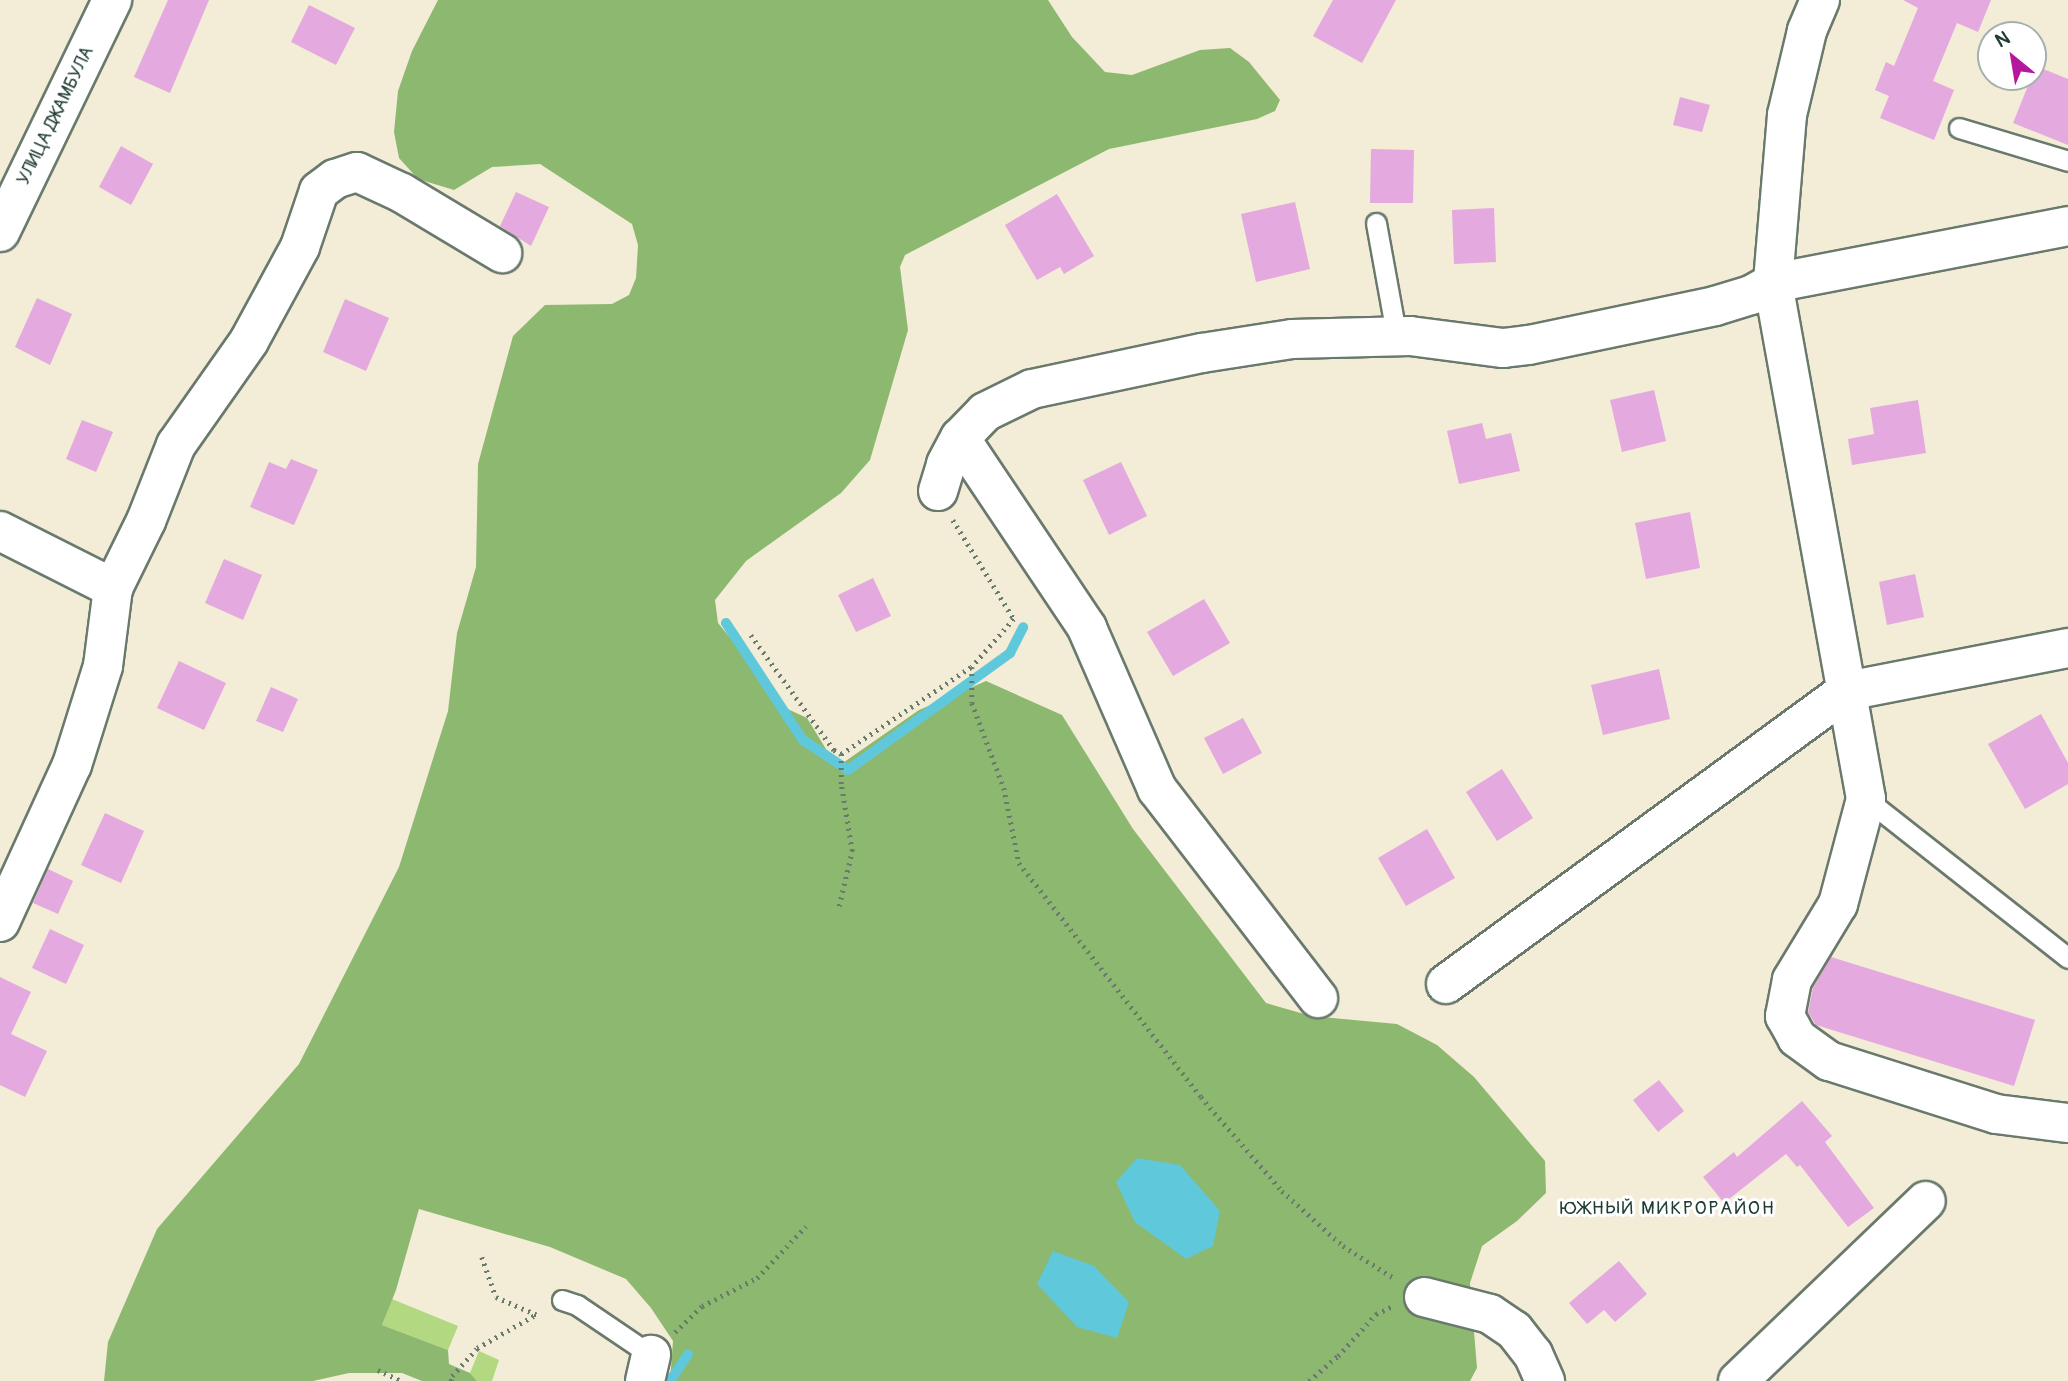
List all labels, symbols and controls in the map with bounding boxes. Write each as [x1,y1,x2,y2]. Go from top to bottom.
north arrow [1977,21,2047,91]
text: N [1991,26,2014,53]
street label: УЛИЦА ДЖАМБУЛА [13,43,99,189]
district label: ЮЖНЫЙ МИКРОРАЙОН [1562,1198,1774,1220]

